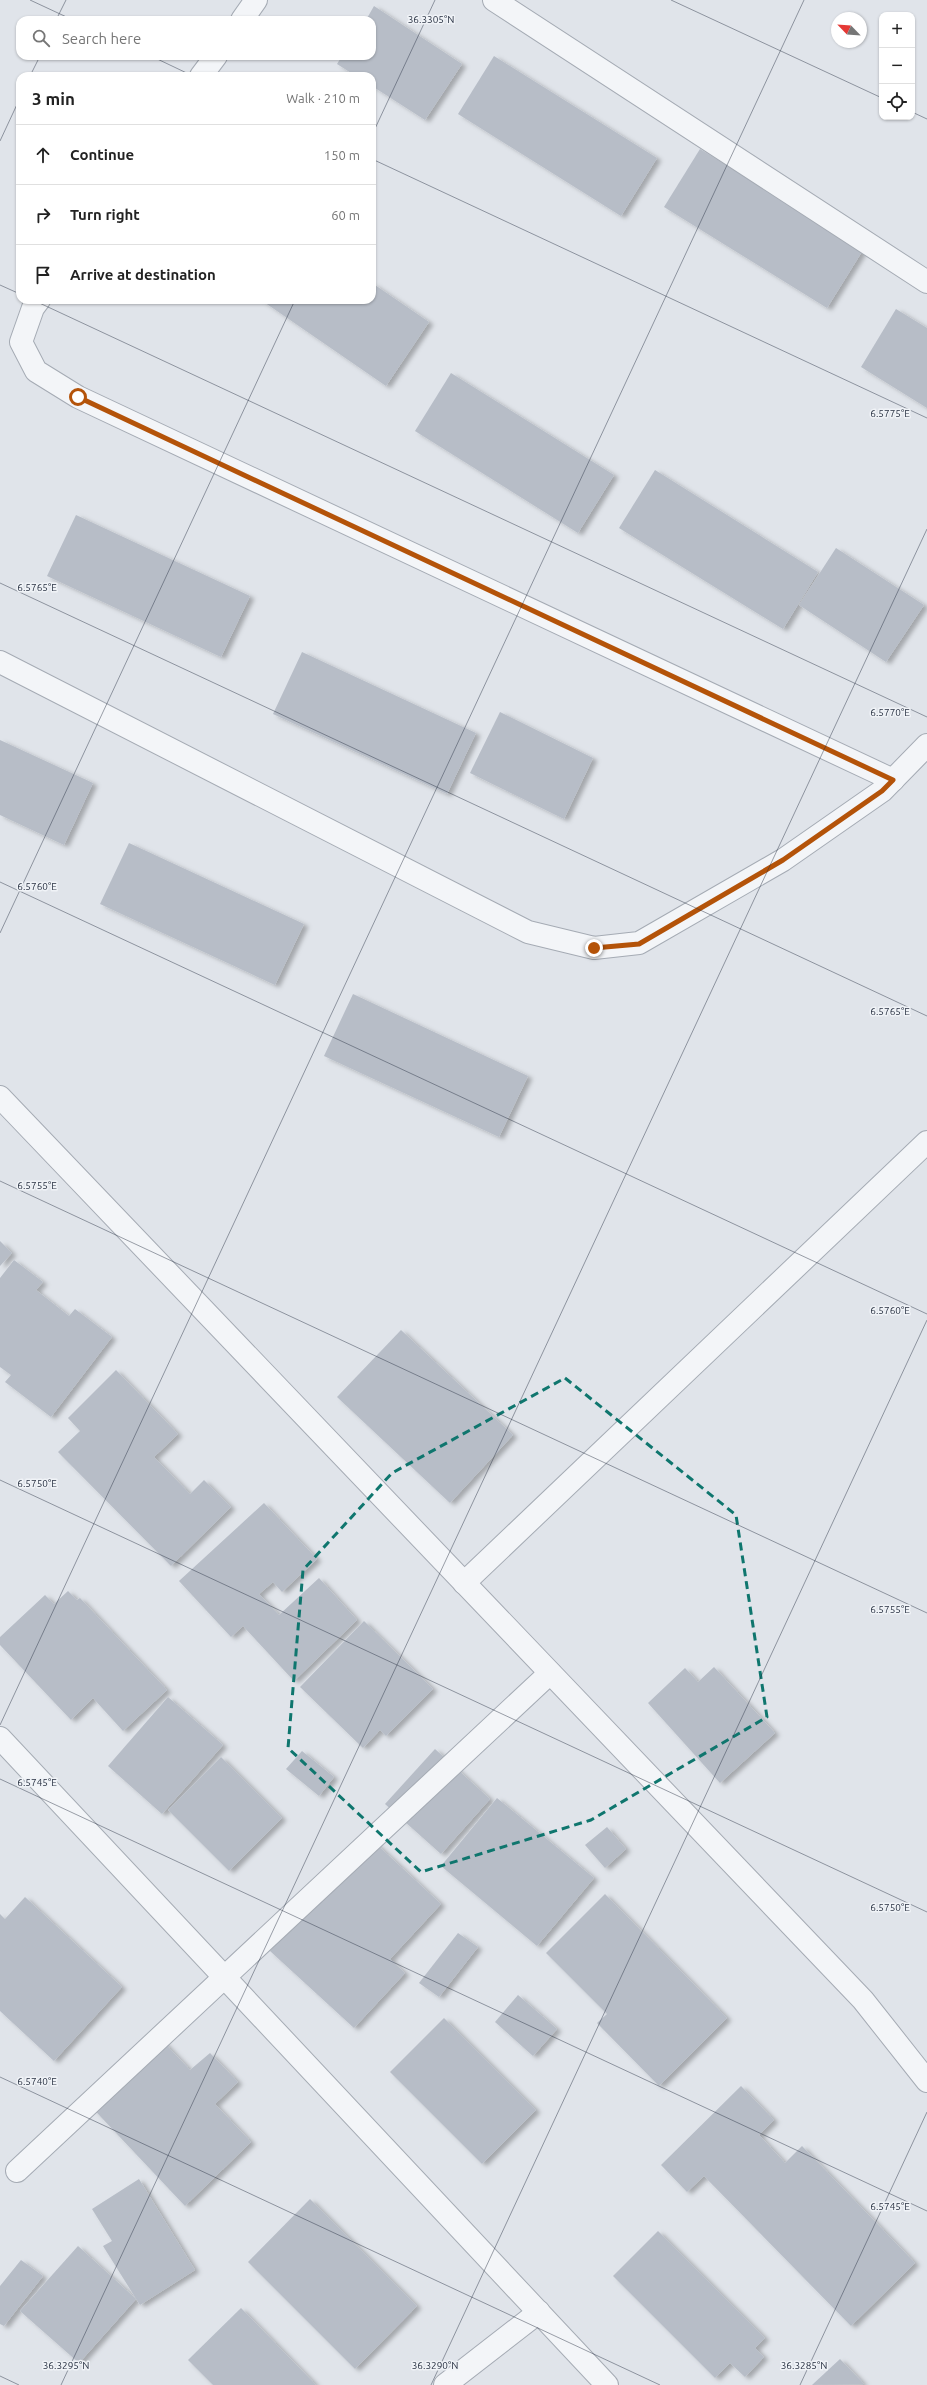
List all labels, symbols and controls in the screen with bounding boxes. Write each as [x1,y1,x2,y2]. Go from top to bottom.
north arrow [831,12,867,48]
map controls [879,12,915,120]
button: + [879,12,915,48]
text: 36.3305°N [408,14,454,25]
search box [16,16,376,60]
icon: search [30,27,52,49]
text: Search here [62,30,141,47]
button: − [879,48,915,84]
button: locate [879,84,915,120]
text: 3 min [32,89,75,108]
text: Walk · 210 m [286,91,360,105]
icon: ahead [32,144,54,166]
text: Continue [70,146,134,163]
text: 150 m [324,148,360,162]
icon: right [32,204,54,226]
text: Turn right [70,206,140,223]
text: 60 m [331,208,360,222]
icon: arrive [32,264,54,286]
text: Arrive at destination [70,266,216,283]
route start [69,388,87,406]
text: 6.5775°E [870,408,910,419]
text: 6.5765°E [17,582,57,593]
text: 6.5770°E [870,707,910,718]
text: 6.5760°E [17,881,57,892]
route end [585,939,603,957]
text: 6.5765°E [870,1006,910,1017]
text: 6.5755°E [17,1180,57,1191]
text: 6.5760°E [870,1305,910,1316]
text: 6.5750°E [17,1478,57,1489]
text: 6.5755°E [870,1604,910,1615]
text: 6.5745°E [17,1777,57,1788]
text: 6.5750°E [870,1902,910,1913]
text: 6.5740°E [17,2076,57,2087]
text: 6.5745°E [870,2201,910,2212]
text: 36.3295°N [43,2360,89,2371]
text: 36.3290°N [412,2360,458,2371]
text: 36.3285°N [781,2360,827,2371]

